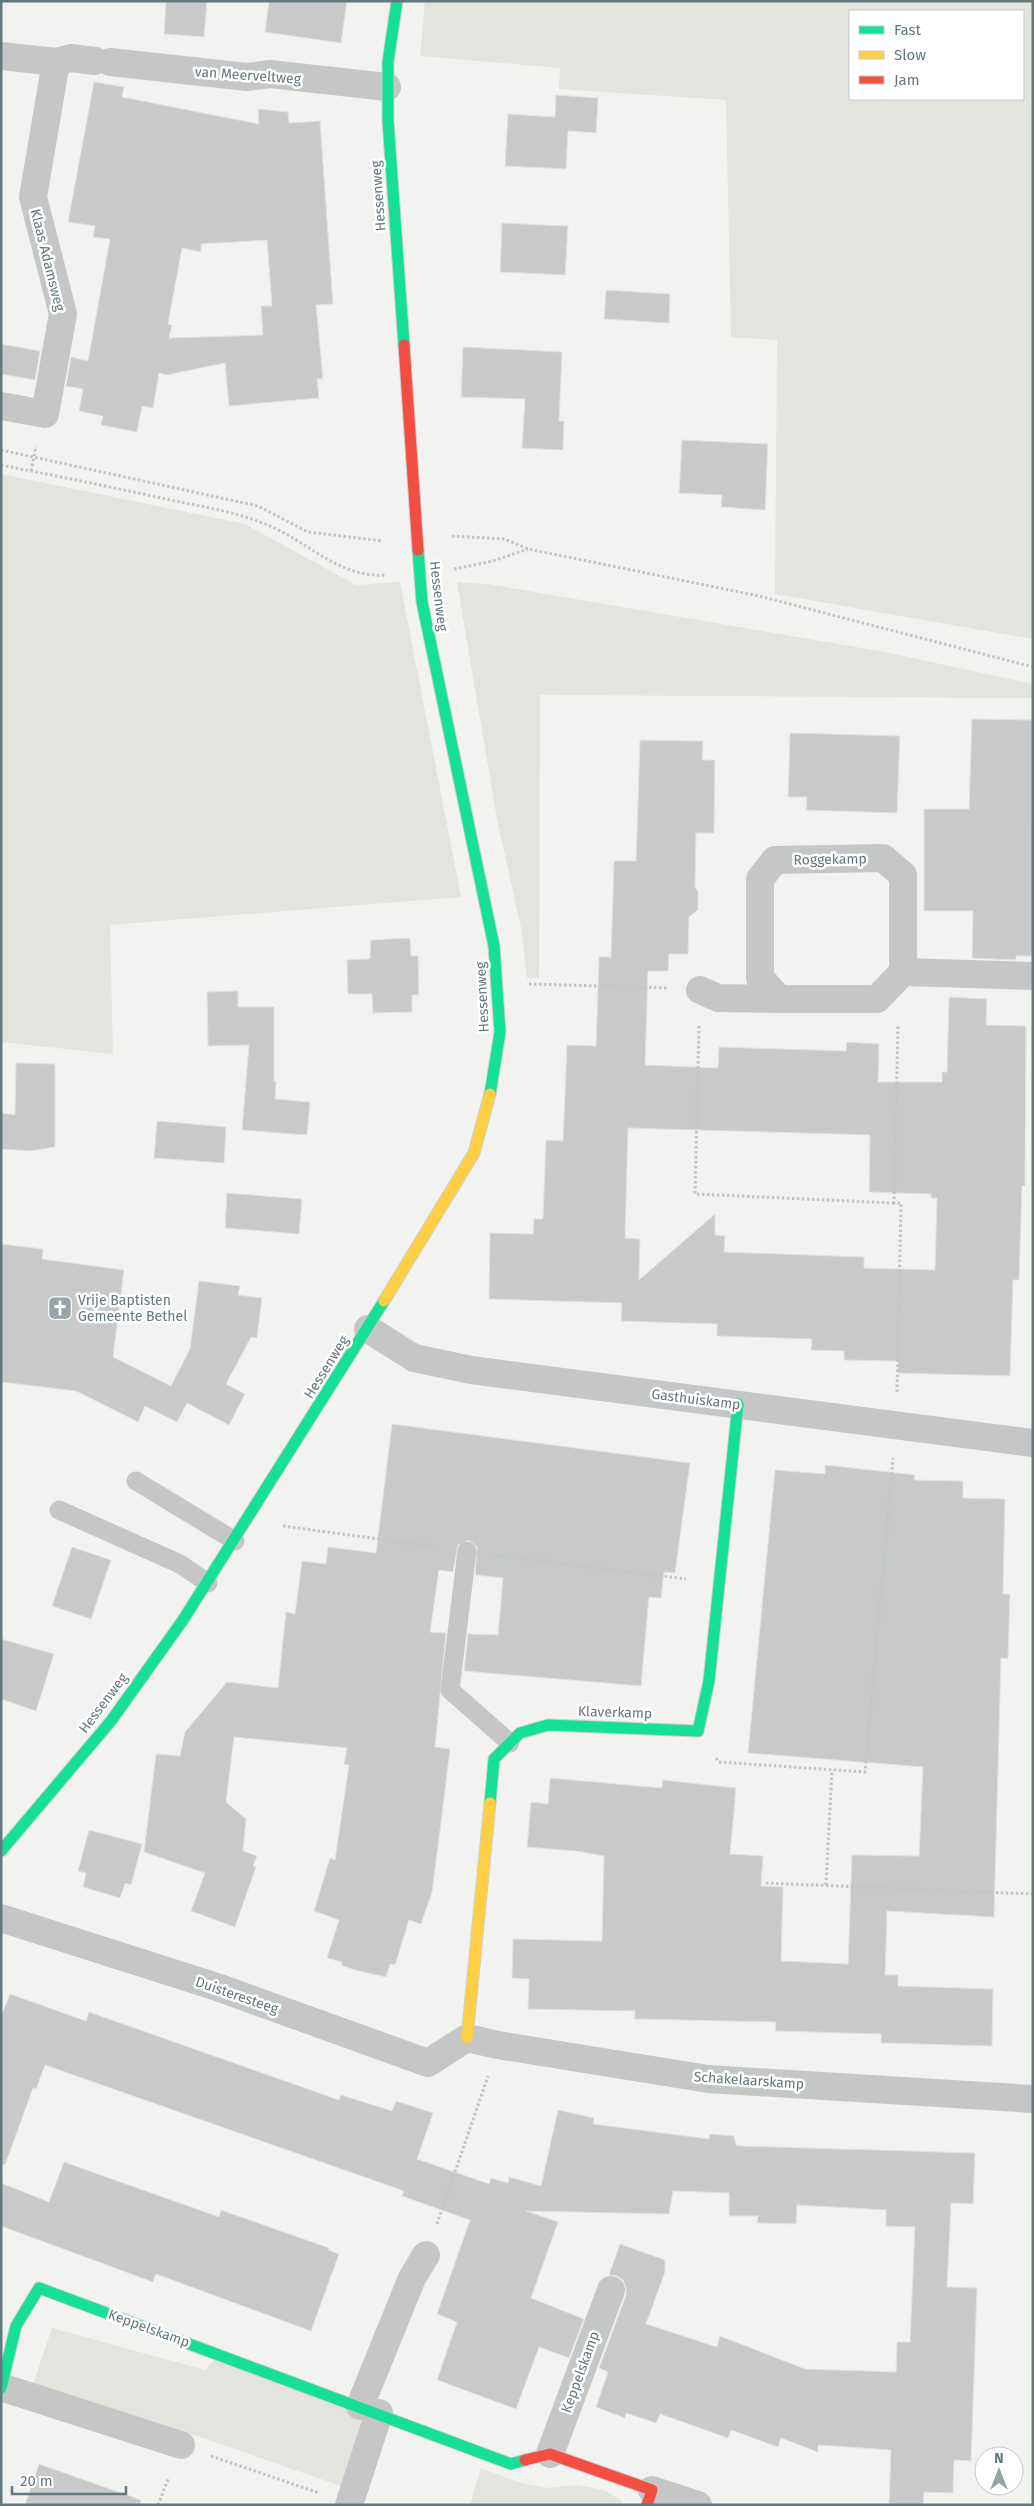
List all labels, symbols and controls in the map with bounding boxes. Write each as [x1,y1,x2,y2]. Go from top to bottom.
legend [849,10,1024,100]
text: Fast [894,21,921,39]
text: Slow [894,46,926,64]
street label: van Meerveltweg [194,63,302,88]
text: Jam [894,71,920,89]
street label: Hessenweg [367,159,389,232]
street label: Klaas Adamsweg [27,207,69,314]
street label: Hessenweg [426,560,451,633]
street label: Roggekamp [793,850,867,869]
street label: Hessenweg [472,960,493,1033]
place label: Vrije Baptisten Gemeente Bethel [78,1292,187,1325]
church icon: Vrije Baptisten Gemeente Bethel [47,1295,73,1321]
street label: Hessenweg [300,1332,353,1402]
street label: Gasthuiskamp [650,1386,741,1413]
street label: Hessenweg [75,1669,132,1737]
street label: Klaverkamp [577,1703,652,1722]
street label: Duisteresteeg [193,1973,281,2018]
street label: Schakelaarskamp [693,2068,805,2093]
street label: Keppelskamp [106,2306,192,2351]
street label: Keppelskamp [558,2329,603,2415]
north arrow [974,2446,1024,2496]
text: N [994,2450,1004,2467]
scale bar [12,2464,126,2496]
text: 20 m [20,2472,53,2490]

